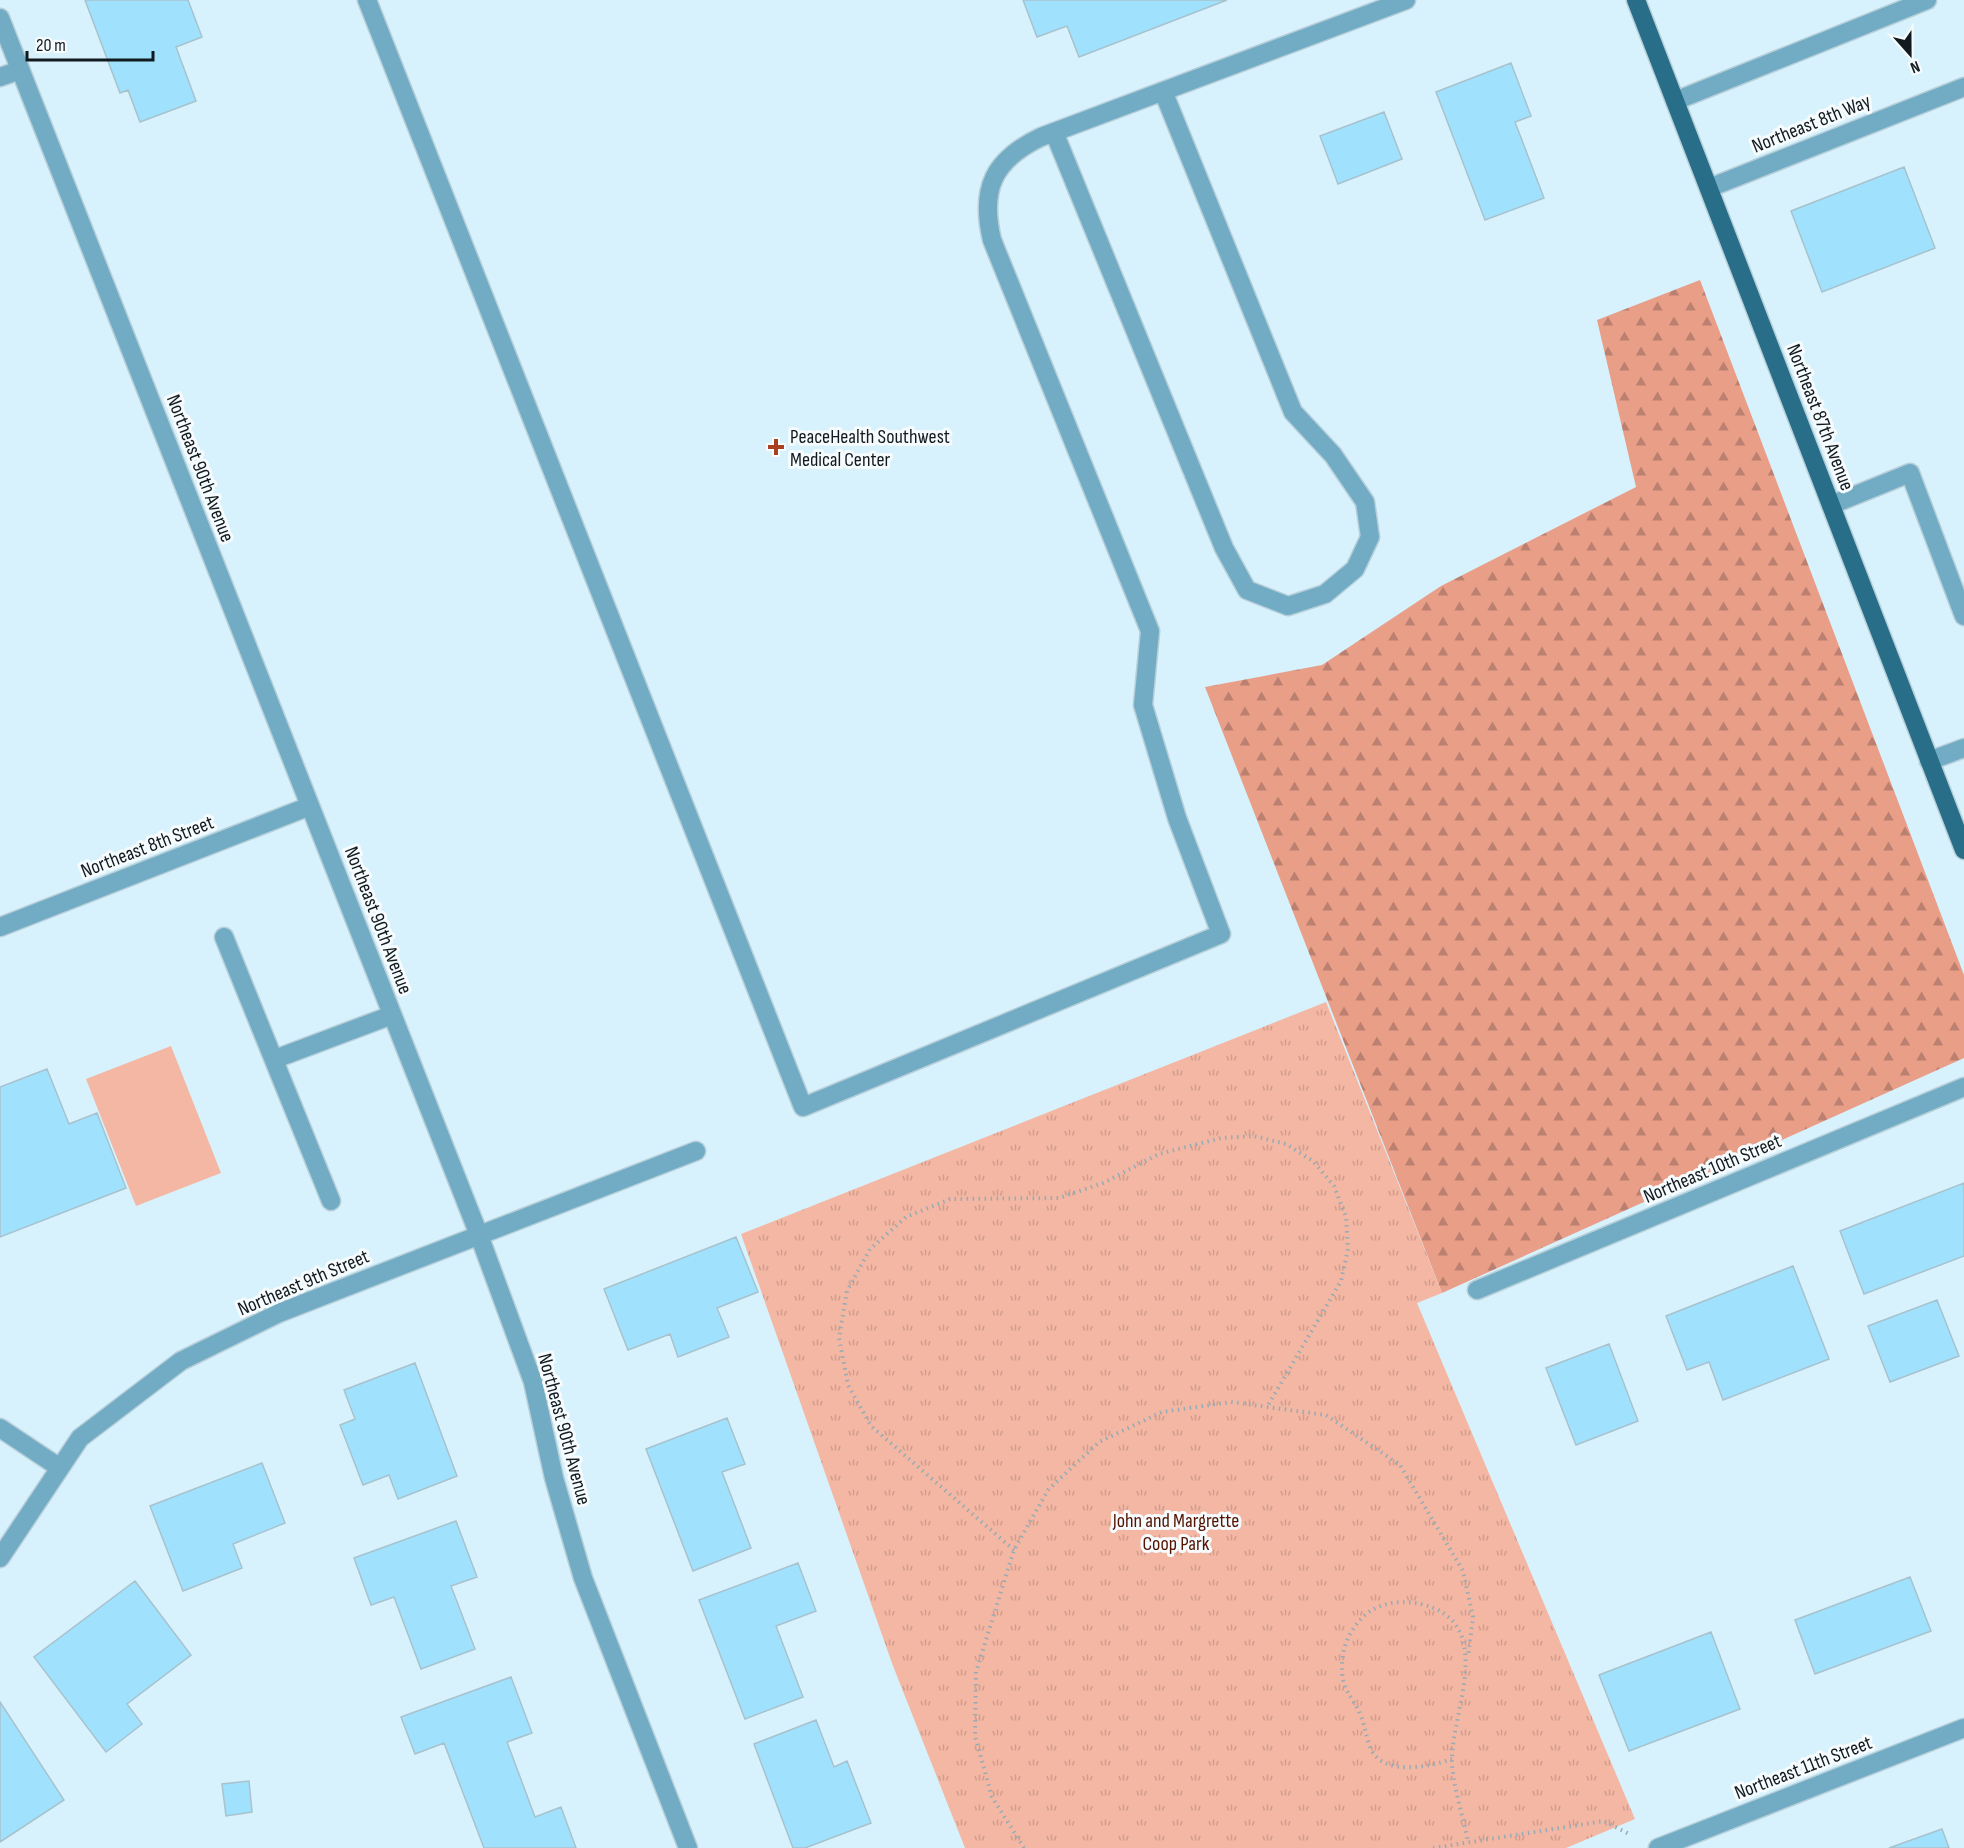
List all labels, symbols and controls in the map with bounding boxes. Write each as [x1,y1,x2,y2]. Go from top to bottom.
scale bar [27,24,153,62]
north arrow [1880,24,1940,84]
text: 20 m [36,35,66,56]
text: N [1907,56,1922,77]
street label: Northeast 8th Way [1749,89,1874,159]
street label: Northeast 87th Avenue [1781,341,1859,494]
street label: Northeast 90th Avenue [161,391,239,545]
place label: PeaceHealth Southwest Medical Center [790,425,950,472]
marker: PeaceHealth Southwest Medical Center [767,438,785,456]
street label: Northeast 8th Street [78,811,217,883]
street label: Northeast 90th Avenue [339,843,417,997]
street label: Northeast 10th Street [1640,1129,1785,1209]
street label: Northeast 9th Street [234,1244,373,1321]
street label: Northeast 90th Avenue [532,1351,596,1508]
park label: John and Margrette Coop Park [1112,1509,1239,1556]
street label: Northeast 11th Street [1731,1731,1875,1805]

